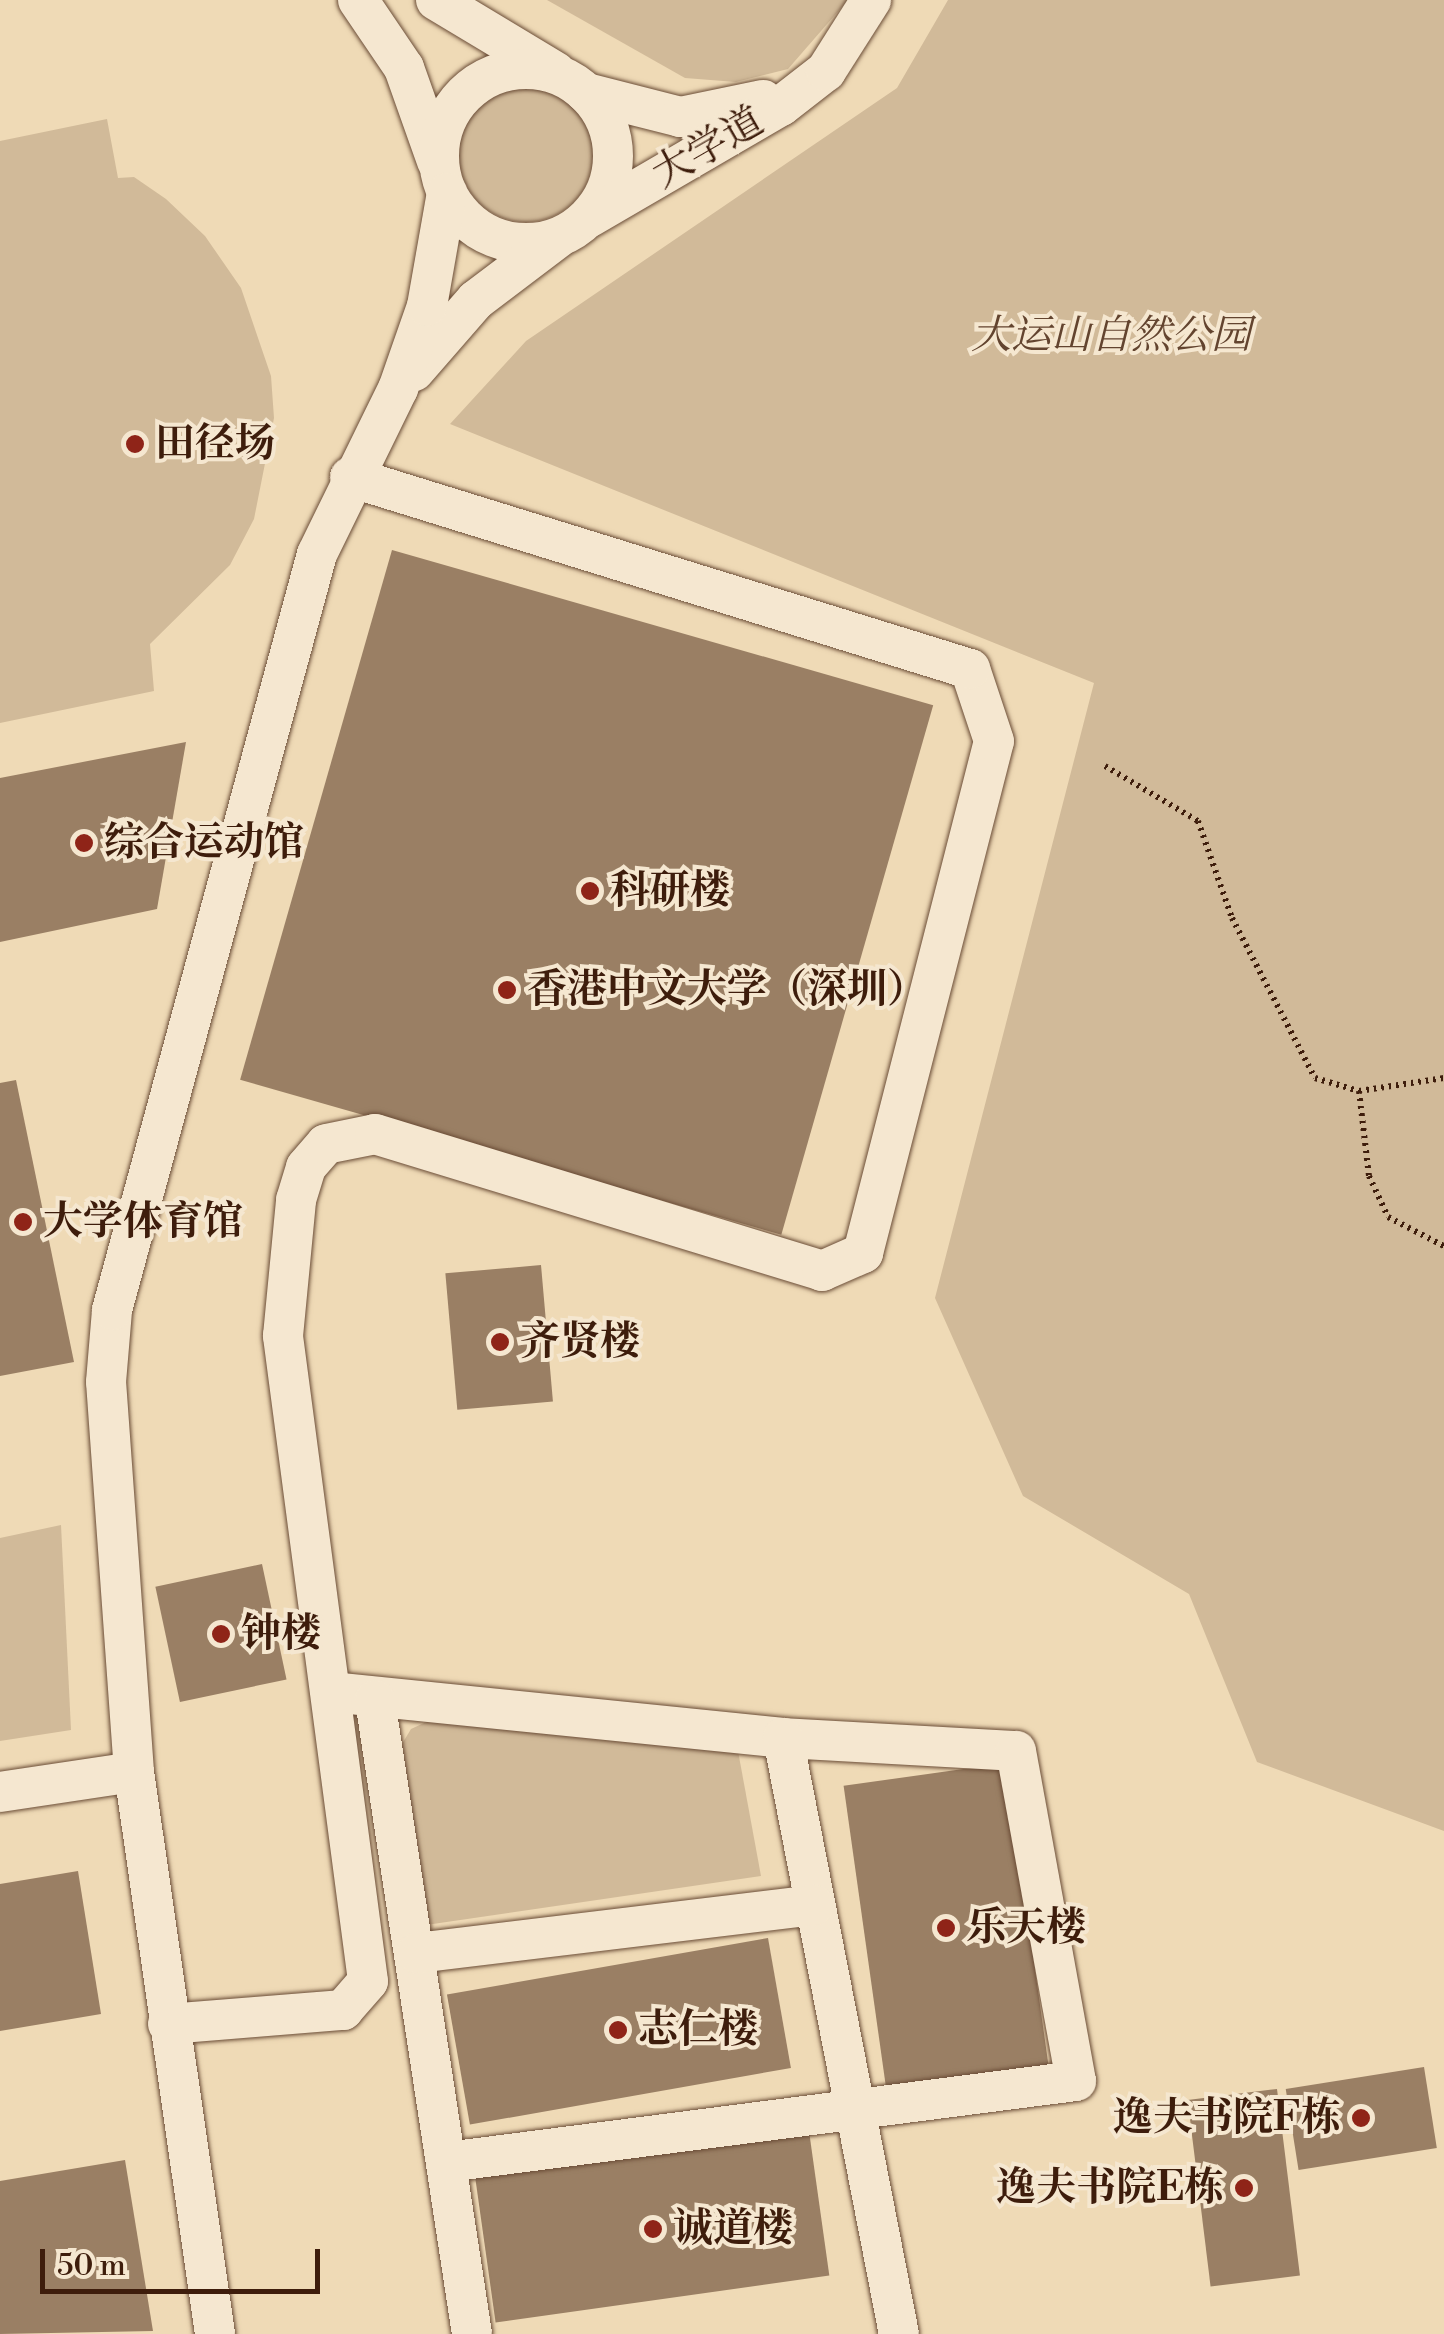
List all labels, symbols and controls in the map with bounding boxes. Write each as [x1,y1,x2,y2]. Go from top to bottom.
street label: 大学道 [644,97,772,199]
park label: 大运山自然公园 [971,312,1251,360]
place label: 田径场 [155,420,275,468]
marker: 田径场 [124,433,146,455]
place label: 综合运动馆 [104,819,304,867]
marker: 综合运动馆 [73,832,95,854]
place label: 科研楼 [610,867,730,915]
marker: 科研楼 [579,880,601,902]
place label: 香港中文大学（深圳） [527,966,927,1014]
marker: 香港中文大学（深圳） [496,979,518,1001]
place label: 大学体育馆 [43,1198,243,1246]
marker: 大学体育馆 [12,1211,34,1233]
place label: 齐贤楼 [520,1318,640,1366]
marker: 齐贤楼 [489,1331,511,1353]
place label: 钟楼 [241,1610,321,1658]
marker: 钟楼 [210,1623,232,1645]
place label: 乐天楼 [966,1904,1086,1952]
marker: 乐天楼 [935,1917,957,1939]
place label: 志仁楼 [638,2006,758,2054]
marker: 志仁楼 [607,2019,629,2041]
place label: 逸夫书院F栋 [1113,2094,1341,2142]
marker: 逸夫书院F栋 [1350,2107,1372,2129]
place label: 逸夫书院E栋 [996,2164,1224,2212]
marker: 逸夫书院E栋 [1233,2177,1255,2199]
place label: 诚道楼 [673,2205,793,2253]
marker: 诚道楼 [642,2218,664,2240]
scale bar [45,2229,325,2291]
text: 50 m [57,2247,126,2285]

